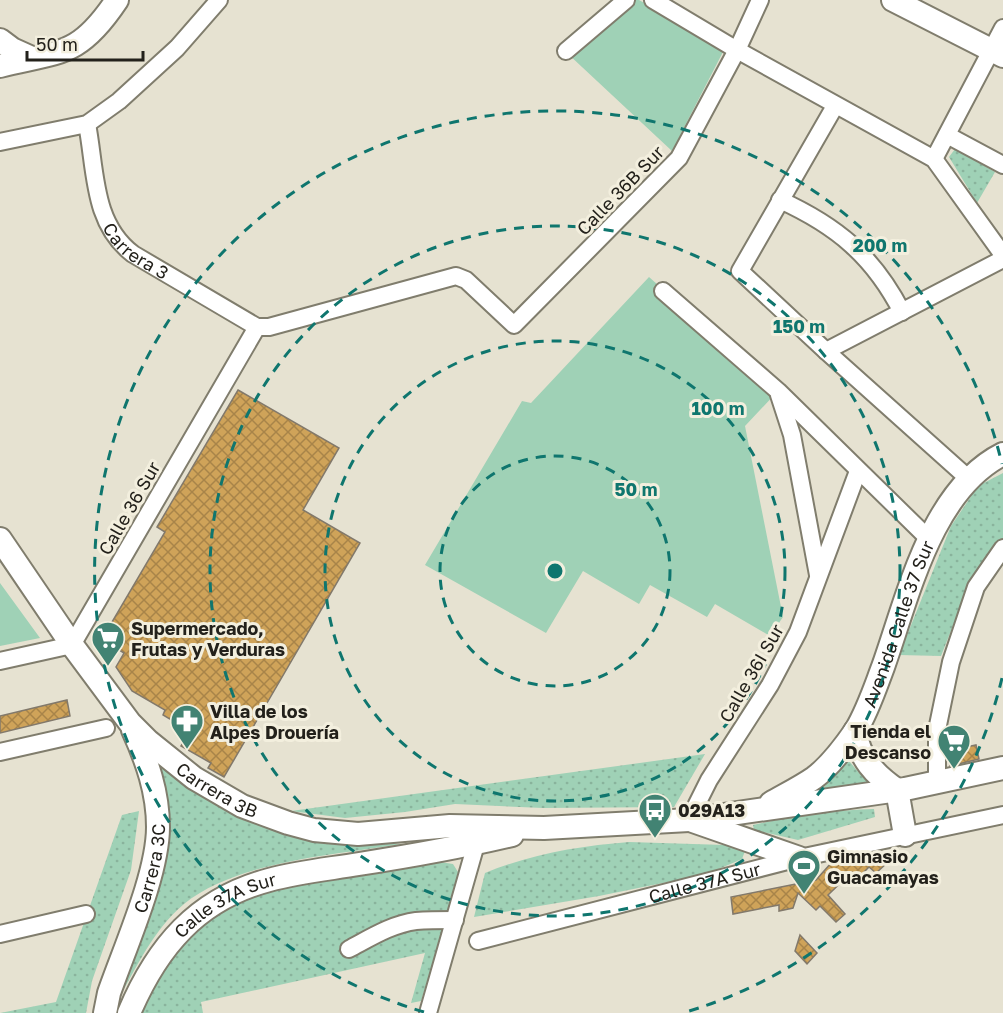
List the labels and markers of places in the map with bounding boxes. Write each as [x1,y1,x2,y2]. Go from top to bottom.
centre of rings [545,561,565,581]
place label: Supermercado, Frutas y Verduras [131,617,285,660]
supermarket icon: Supermercado, Frutas y Verduras [90,620,126,667]
place label: Villa de los Alpes Drouería [210,700,339,743]
pharmacy icon: Villa de los Alpes Drouería [169,703,205,750]
place label: Tienda el Descanso [845,720,931,763]
supermarket icon: Tienda el Descanso [936,723,972,770]
bus stop icon: 029A13 [637,792,673,839]
place label: 029A13 [678,799,745,821]
place label: Gimnasio Guacamayas [827,845,939,888]
sports icon: Gimnasio Guacamayas [786,848,822,895]

